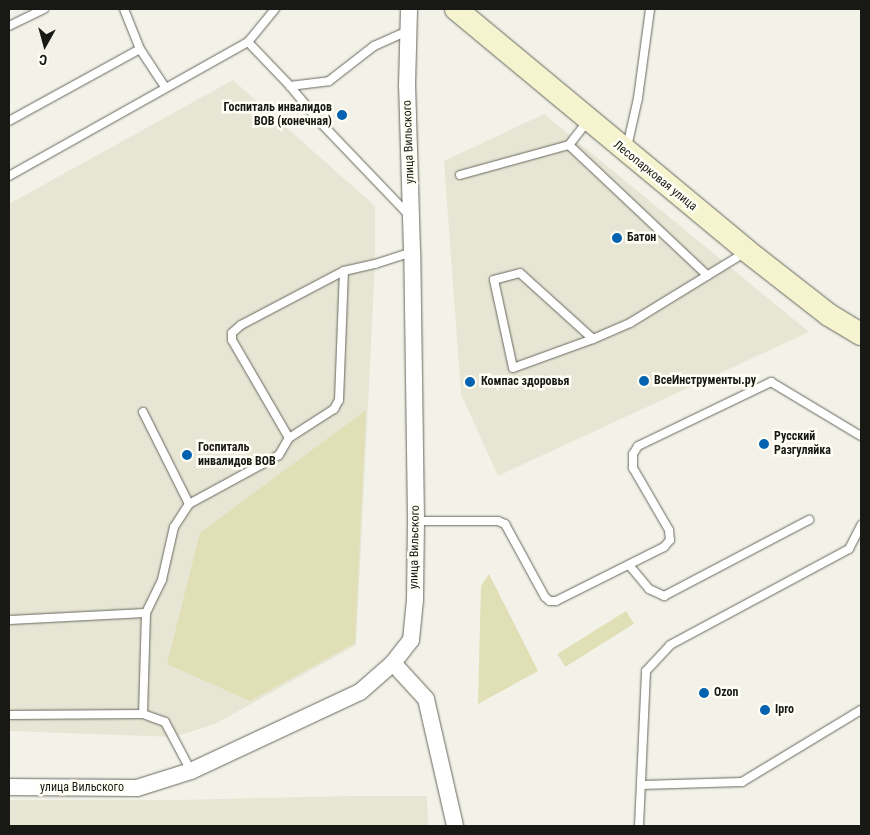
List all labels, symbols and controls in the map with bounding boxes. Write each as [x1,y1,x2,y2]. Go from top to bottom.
north arrow [20,20,70,70]
text: С [38,51,48,68]
street label: улица Вильского [400,100,418,184]
place label: Госпиталь инвалидов ВОВ (конечная) [224,101,332,129]
marker: Госпиталь инвалидов ВОВ (конечная) [336,109,348,121]
street label: Лесопарковая улица [610,138,700,214]
place label: Батон [627,231,656,245]
marker: Батон [611,232,623,244]
place label: ВсеИнструменты.ру [654,374,756,388]
marker: Компас здоровья [463,375,477,389]
place label: Компас здоровья [481,375,569,389]
marker: ВсеИнструменты.ру [638,375,650,387]
place label: Русский Разгуляйка [774,430,831,458]
marker: Русский Разгуляйка [758,438,770,450]
place label: Госпиталь инвалидов ВОВ [198,441,276,469]
marker: Госпиталь инвалидов ВОВ [180,448,194,462]
street label: улица Вильского [407,505,423,589]
place label: Ozon [714,686,738,700]
marker: Ozon [698,687,710,699]
place label: Ipro [775,703,794,717]
marker: Ipro [759,704,771,716]
street label: улица Вильского [40,781,124,795]

